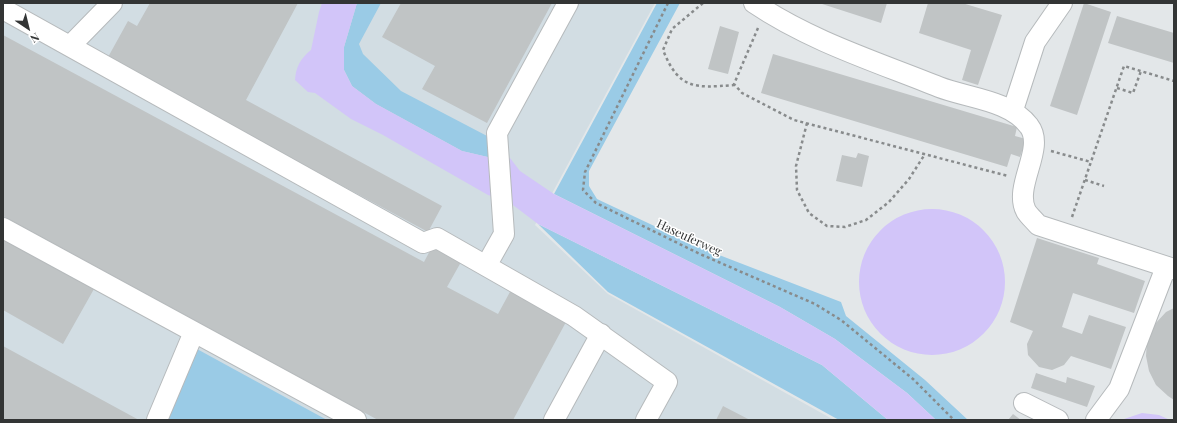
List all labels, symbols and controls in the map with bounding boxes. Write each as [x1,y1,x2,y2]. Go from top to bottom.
north arrow [8,8,48,48]
text: N [28,30,43,47]
street label: Haseuferweg [654,217,724,259]

